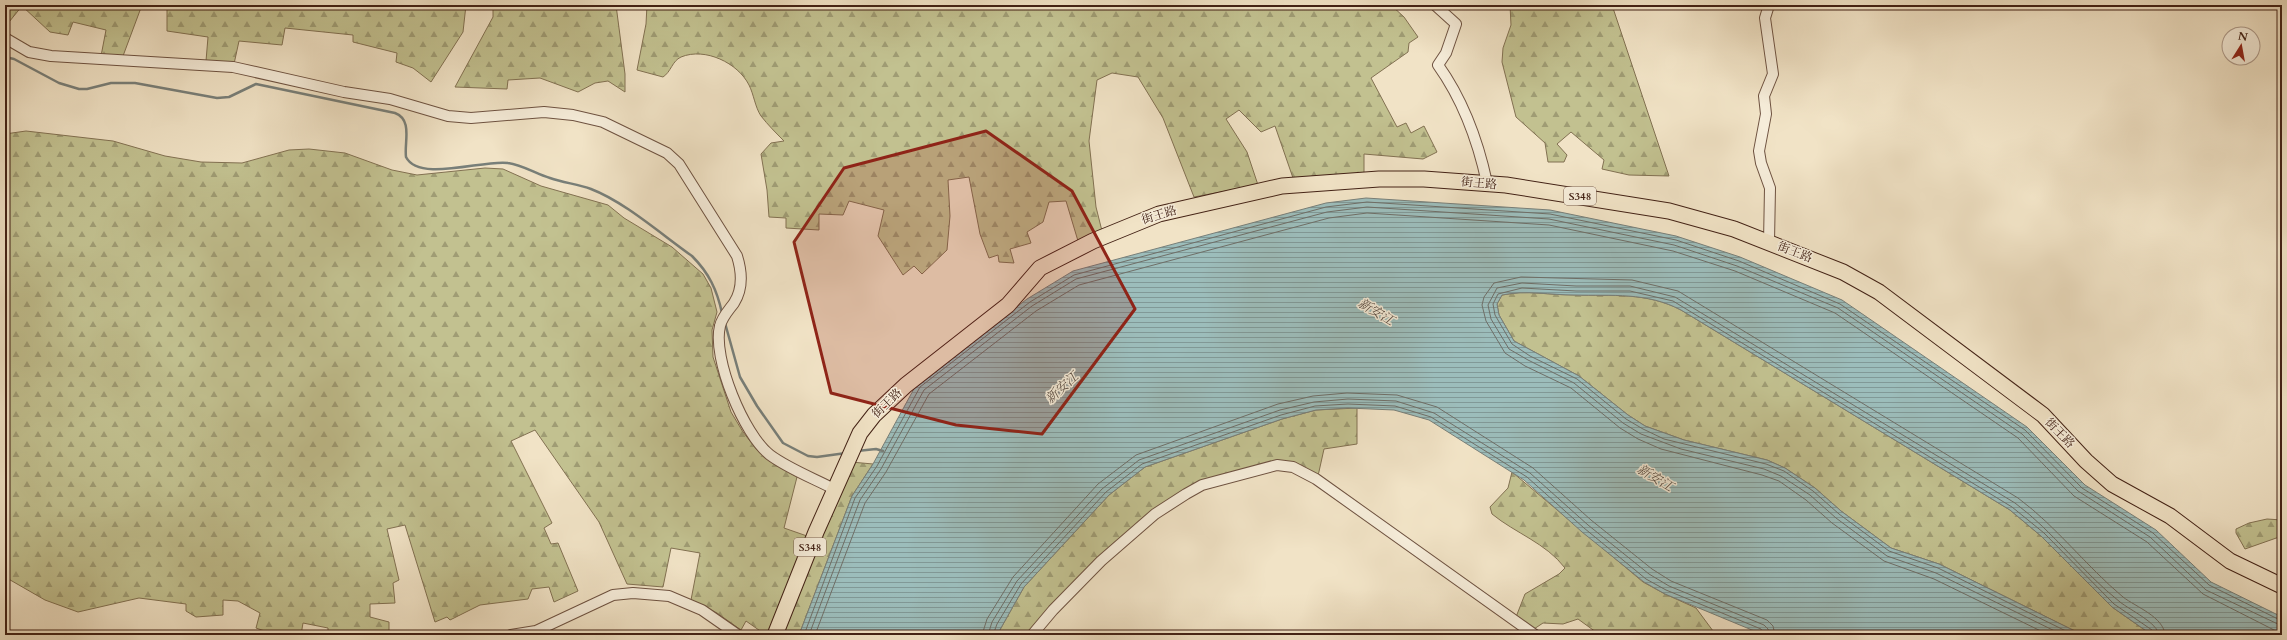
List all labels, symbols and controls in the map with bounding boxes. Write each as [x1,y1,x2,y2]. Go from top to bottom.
north arrow [2221,26,2261,66]
text: N [2237,28,2249,45]
street label: 街王路 [1460,173,1498,193]
road number: S348 [1564,187,1596,205]
street label: 街王路 [1139,202,1179,228]
street label: 街王路 [1775,238,1815,266]
water label: 新安江 [1355,294,1399,331]
water label: 新安江 [1041,367,1084,408]
street label: 街王路 [868,385,906,421]
street label: 街王路 [2042,414,2078,452]
water label: 新安江 [1634,460,1678,497]
road number: S348 [794,538,826,556]

